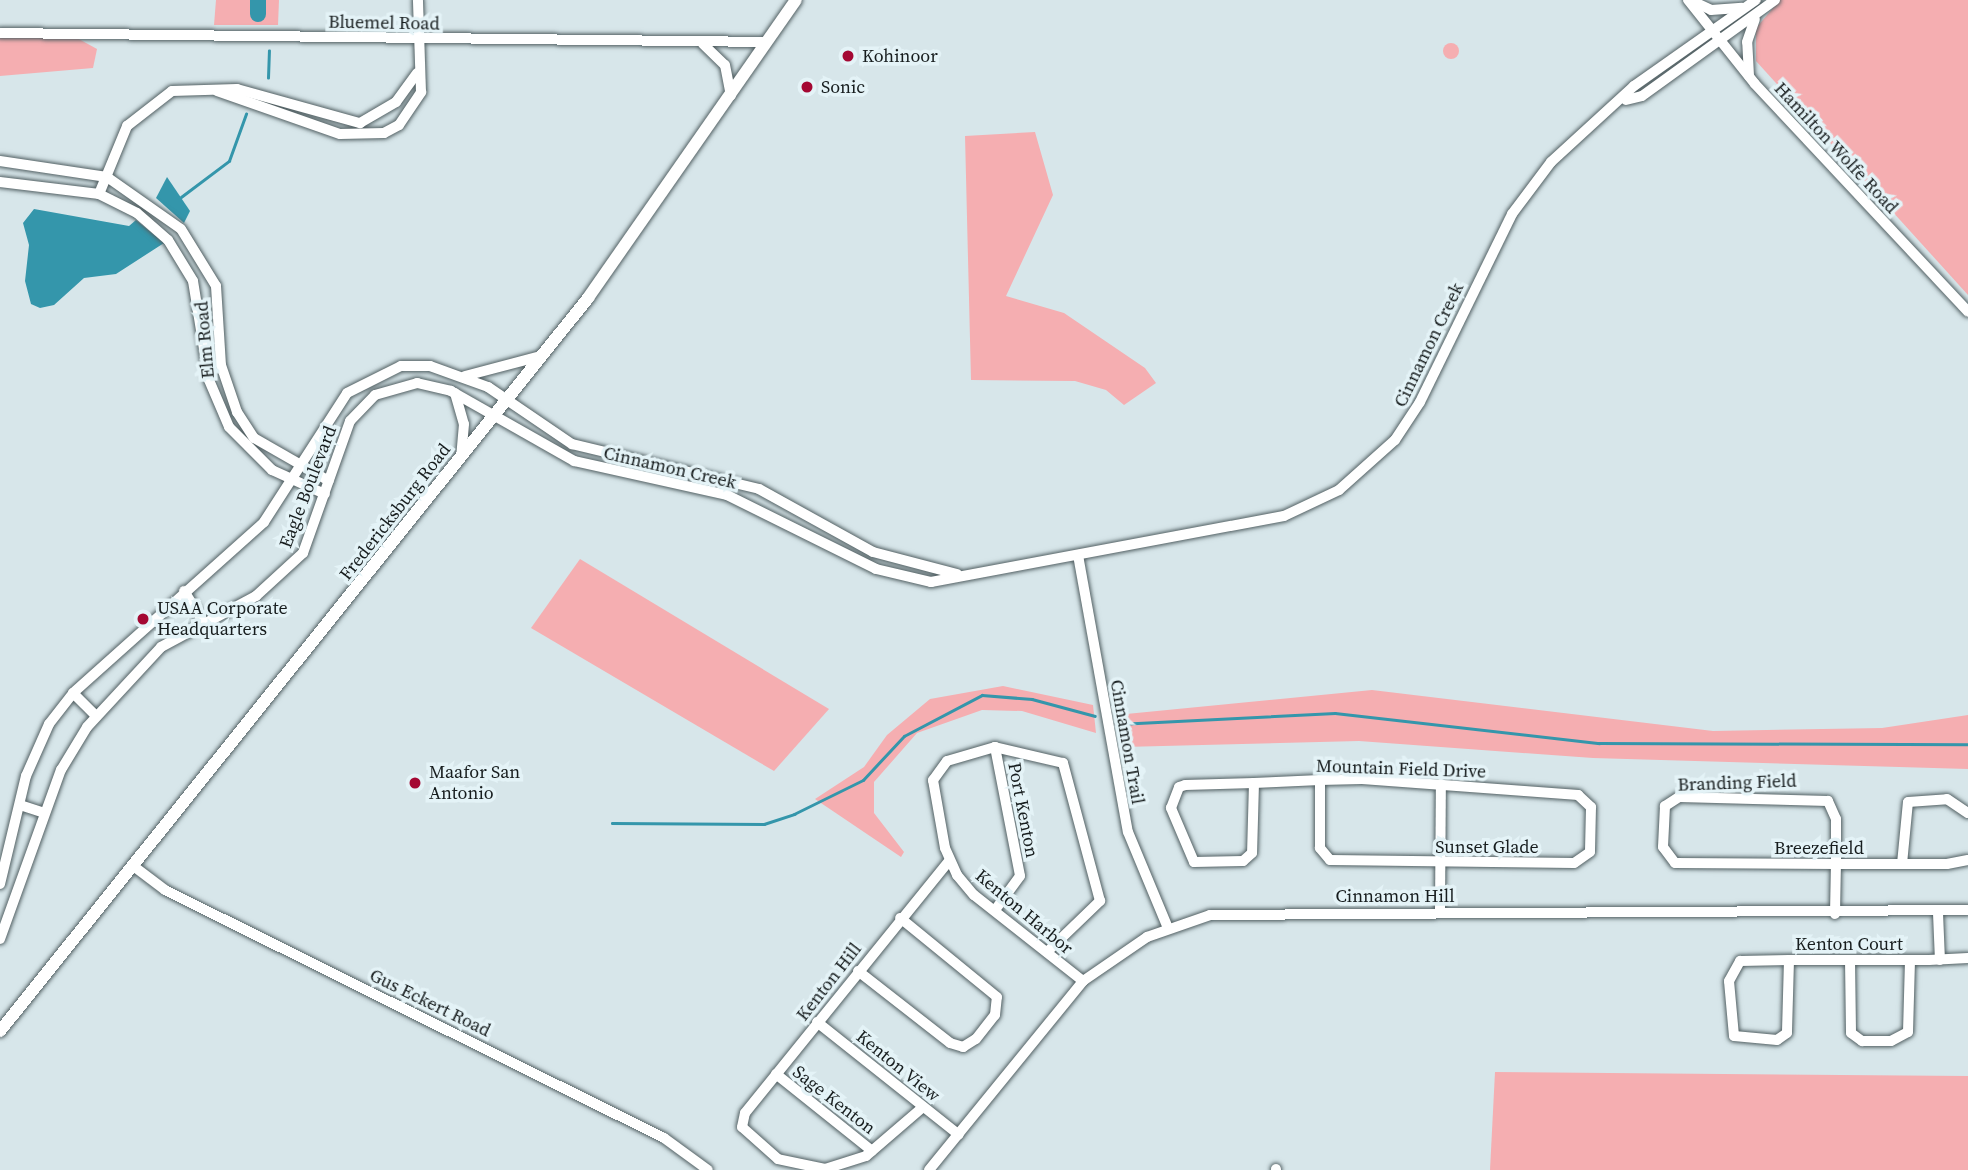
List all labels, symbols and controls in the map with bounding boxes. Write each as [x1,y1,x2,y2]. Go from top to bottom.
street label: Bluemel Road [328,11,440,35]
place label: Kohinoor [862,45,938,67]
marker: Kohinoor [840,48,856,64]
place label: Sonic [821,76,865,98]
street label: Hamilton Wolfe Road [1769,78,1903,218]
marker: Sonic [799,79,815,95]
street label: Cinnamon Creek [1390,279,1468,411]
street label: Elm Road [191,300,219,380]
street label: Eagle Boulevard [275,423,341,551]
street label: Fredericksburg Road [335,439,455,585]
street label: Cinnamon Creek [601,442,739,494]
place label: USAA Corporate Headquarters [157,598,288,640]
marker: USAA Corporate Headquarters [135,611,151,627]
street label: Cinnamon Trail [1105,678,1149,806]
street label: Mountain Field Drive [1316,755,1486,783]
street label: Port Kenton [1003,761,1043,859]
place label: Maafor San Antonio [429,762,520,804]
street label: Branding Field [1677,770,1797,796]
marker: Maafor San Antonio [407,775,423,791]
street label: Sunset Glade [1435,836,1539,858]
street label: Breezefield [1774,837,1864,859]
street label: Kenton Harbor [971,865,1077,959]
street label: Cinnamon Hill [1335,885,1455,907]
street label: Kenton Court [1795,933,1903,955]
street label: Kenton Hill [792,939,866,1025]
street label: Gus Eckert Road [366,964,494,1042]
street label: Kenton View [851,1025,945,1107]
street label: Sage Kenton [788,1061,880,1139]

